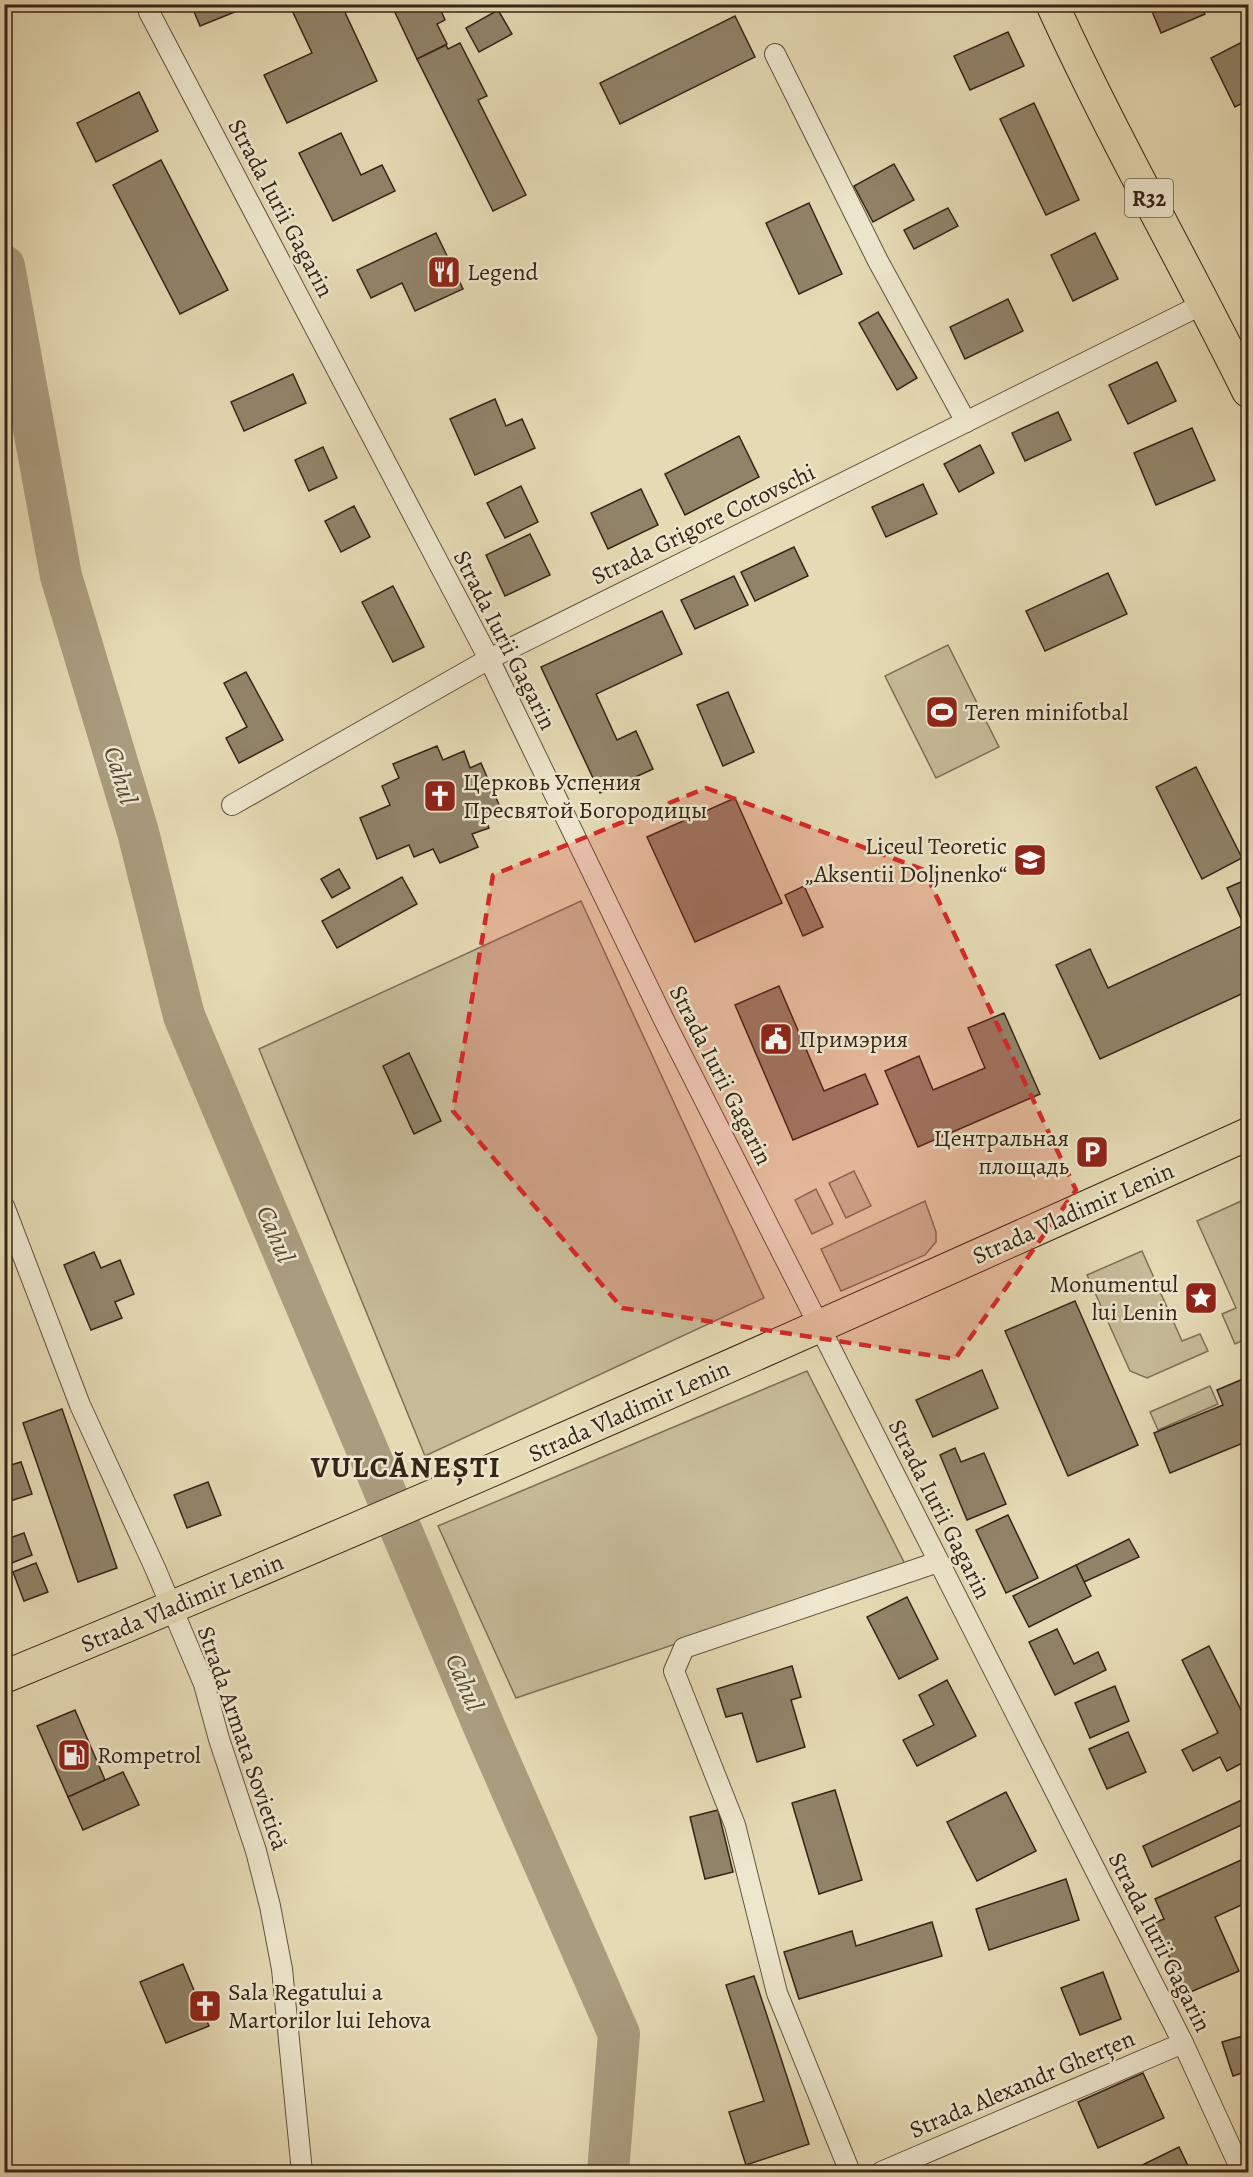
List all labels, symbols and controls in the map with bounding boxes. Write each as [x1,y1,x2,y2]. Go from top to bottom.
street label: Strada Iurii Gagarin [220,113,342,303]
road number: R32 [1125,179,1173,217]
restaurant icon: Legend [426,254,462,290]
place label: Legend [467,256,539,288]
street label: Strada Grigore Cotovschi [586,456,820,592]
street label: Strada Iurii Gagarin [446,545,564,735]
sports icon: Teren minifotbal [924,694,960,730]
place label: Teren minifotbal [965,696,1128,728]
water label: Cahul [95,742,146,809]
place label: Церковь Успения Пресвятой Богородицы [463,766,707,826]
church icon: Церковь Успения Пресвятой Богородицы [422,778,458,814]
place label: Liceul Teoretic „Aksentii Doljnenko“ [805,830,1007,890]
school or university icon: Liceul Teoretic „Aksentii Doljnenko“ [1012,842,1048,878]
street label: Strada Iurii Gagarin [662,980,780,1170]
public building icon: Примэрия [758,1021,794,1057]
place label: Примэрия [799,1023,908,1055]
place label: Центральная площадь [934,1122,1069,1182]
parking icon: Центральная площадь [1074,1134,1110,1170]
street label: Strada Vladimir Lenin [967,1154,1179,1272]
water label: Cahul [248,1200,303,1269]
place label: Monumentul lui Lenin [1049,1268,1178,1328]
place icon: Monumentul lui Lenin [1183,1280,1219,1316]
street label: Strada Vladimir Lenin [523,1352,735,1470]
street label: Strada Iurii Gagarin [881,1414,999,1604]
district label: VULCĂNEȘTI [310,1447,501,1487]
street label: Strada Vladimir Lenin [76,1546,288,1660]
street label: Strada Armata Sovietică [190,1622,297,1855]
water label: Cahul [437,1648,492,1717]
fuel station icon: Rompetrol [56,1737,92,1773]
place label: Rompetrol [97,1739,201,1771]
street label: Strada Iurii Gagarin [1101,1847,1219,2037]
place label: Sala Regatului a Martorilor lui Iehova [228,1976,432,2036]
church icon: Sala Regatului a Martorilor lui Iehova [187,1988,223,2024]
street label: Strada Alexandr Gherțen [904,2022,1140,2146]

